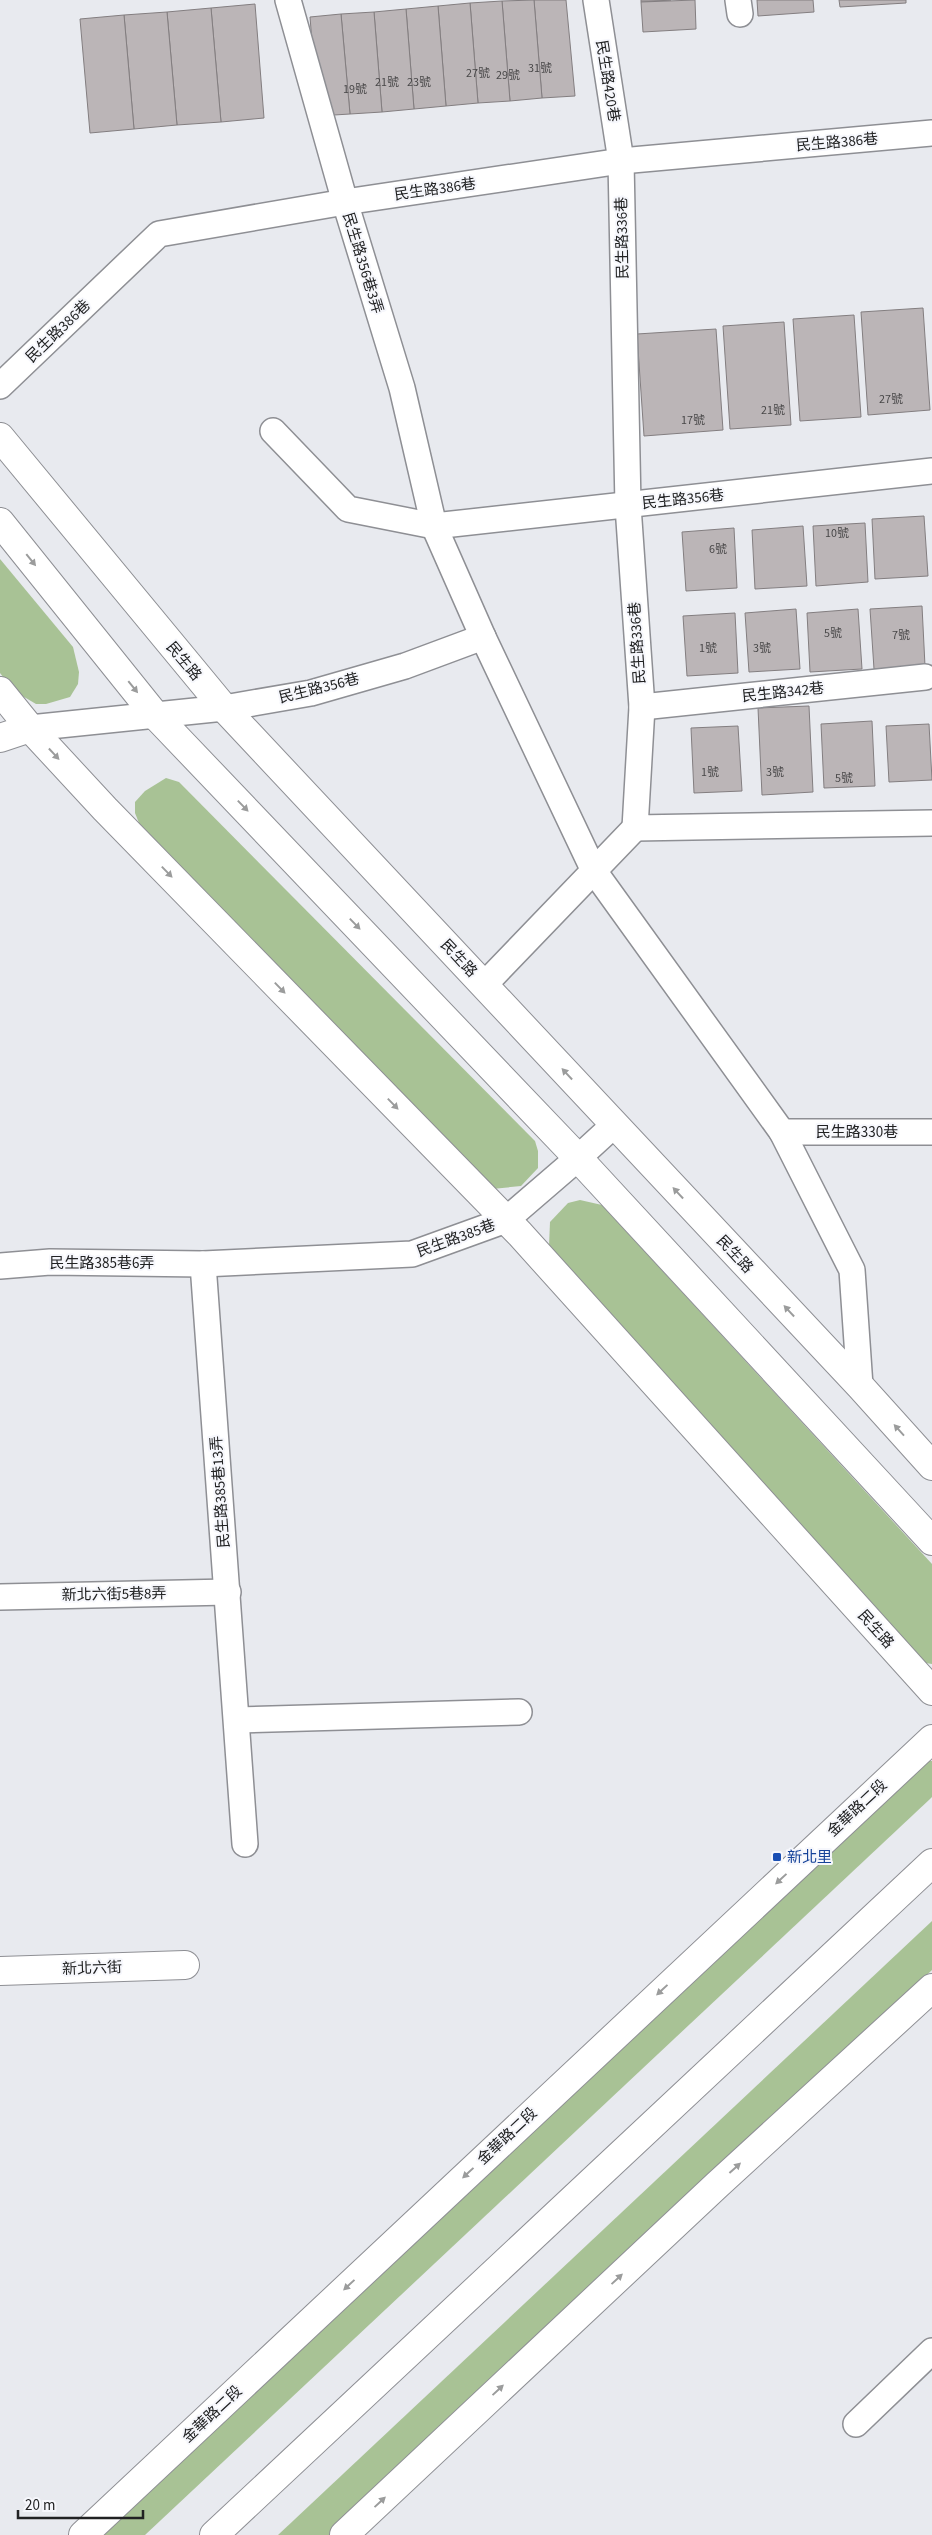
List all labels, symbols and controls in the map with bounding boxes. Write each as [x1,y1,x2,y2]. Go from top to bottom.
street label: 民生路420巷 [591,39,624,123]
house number: 31號 [528,60,552,77]
house number: 27號 [466,65,490,82]
house number: 29號 [496,67,520,84]
house number: 21號 [375,74,399,91]
house number: 23號 [407,74,431,91]
house number: 19號 [343,81,367,98]
street label: 民生路386巷 [795,128,879,157]
street label: 民生路386巷 [393,173,477,206]
street label: 民生路336巷 [611,197,634,279]
street label: 民生路356巷3弄 [337,210,388,316]
street label: 民生路386巷 [21,295,95,368]
house number: 27號 [879,391,903,408]
house number: 21號 [761,402,785,419]
house number: 17號 [681,412,705,429]
street label: 民生路356巷 [641,485,725,514]
house number: 10號 [825,525,849,542]
house number: 6號 [709,541,727,558]
one-way arrow [25,553,36,566]
street label: 民生路336巷 [624,601,651,685]
house number: 5號 [824,625,842,642]
house number: 7號 [892,627,910,644]
street label: 民生路 [161,637,206,685]
house number: 1號 [699,640,717,657]
house number: 3號 [753,640,771,657]
street label: 民生路356巷 [277,668,362,709]
street label: 民生路342巷 [741,678,825,707]
one-way arrow [127,680,138,693]
one-way arrow [48,748,60,760]
house number: 1號 [701,764,719,781]
house number: 3號 [766,764,784,781]
house number: 5號 [835,770,853,787]
one-way arrow [237,800,249,812]
one-way arrow [161,865,173,877]
one-way arrow [349,917,361,929]
street label: 民生路 [436,935,482,982]
one-way arrow [274,982,286,994]
one-way arrow [561,1068,573,1080]
one-way arrow [387,1098,399,1110]
street label: 民生路330巷 [816,1122,898,1143]
one-way arrow [672,1187,684,1199]
street label: 民生路385巷 [414,1215,498,1262]
street label: 民生路 [712,1231,758,1278]
street label: 民生路385巷6弄 [50,1253,154,1274]
one-way arrow [783,1305,795,1317]
one-way arrow [893,1425,905,1437]
street label: 民生路385巷13弄 [206,1435,235,1549]
street label: 新北六街5巷8弄 [61,1583,167,1606]
street label: 民生路 [853,1606,898,1653]
street label: 金華路二段 [823,1775,892,1842]
place label: 新北里 [787,1847,832,1868]
marker: 新北里 [771,1851,783,1863]
one-way arrow [775,1873,787,1885]
street label: 新北六街 [62,1957,122,1980]
one-way arrow [657,1984,669,1996]
street label: 金華路二段 [473,2103,542,2170]
one-way arrow [729,2162,741,2174]
one-way arrow [462,2167,474,2179]
one-way arrow [610,2273,622,2285]
one-way arrow [344,2279,356,2291]
street label: 金華路二段 [178,2381,247,2448]
one-way arrow [492,2384,504,2396]
scale bar [18,2488,142,2520]
text: 20 m [25,2495,55,2516]
one-way arrow [374,2496,386,2508]

